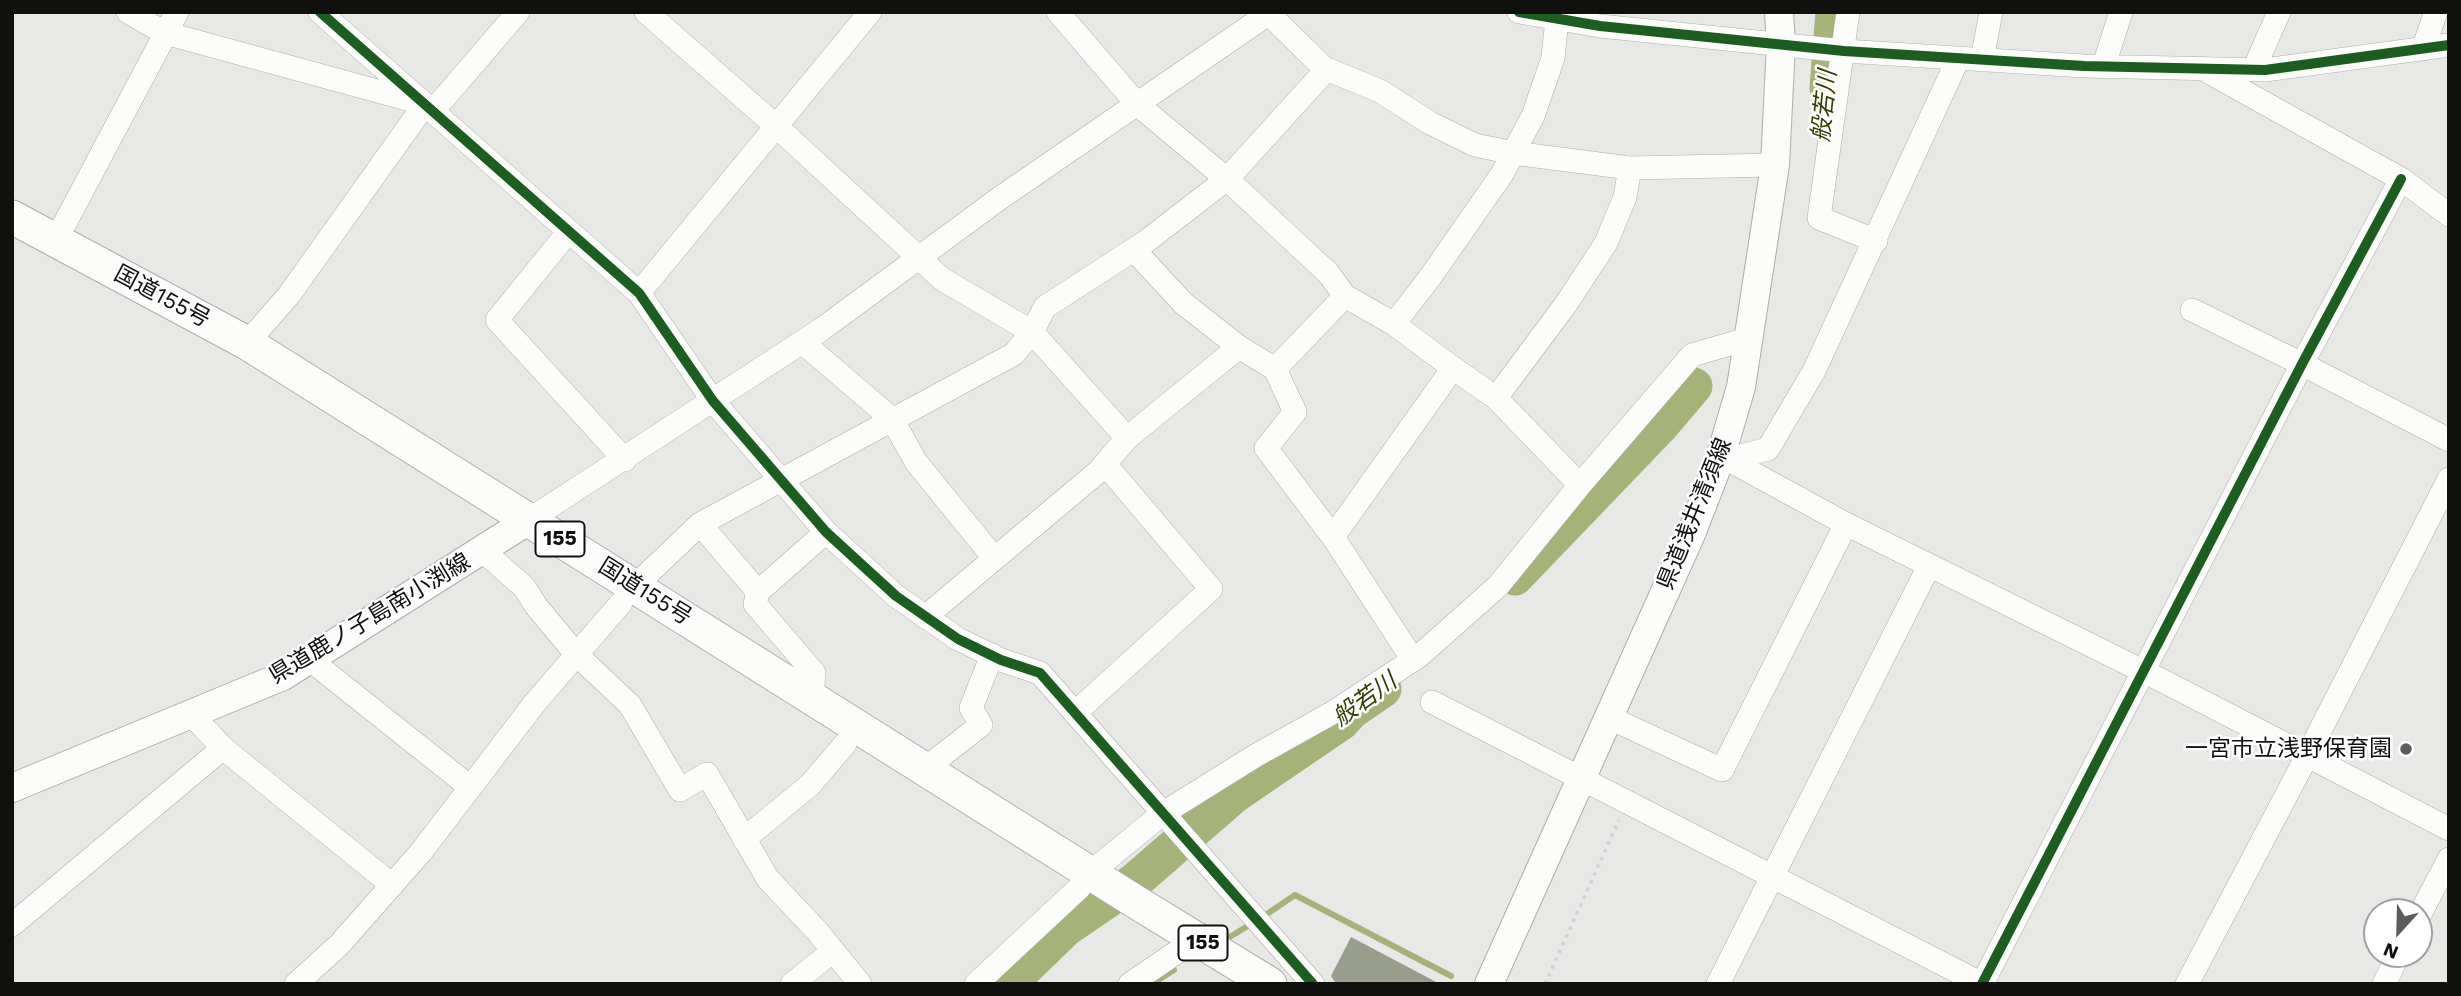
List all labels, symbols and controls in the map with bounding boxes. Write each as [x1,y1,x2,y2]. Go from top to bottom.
water label: 般若川 [1807,69,1843,143]
street label: 国道155号 [109,260,215,334]
street label: 県道浅井清須線 [1652,434,1738,594]
road number: 155 [536,522,584,556]
street label: 県道鹿ノ子島南小渕線 [264,548,476,690]
street label: 国道155号 [593,553,697,631]
water label: 般若川 [1327,667,1403,733]
place label: 一宮市立浅野保育園 [2185,735,2392,763]
marker: 一宮市立浅野保育園 [2398,741,2414,757]
north arrow [2363,898,2433,968]
road number: 155 [1178,926,1228,960]
text: N [2380,938,2402,964]

